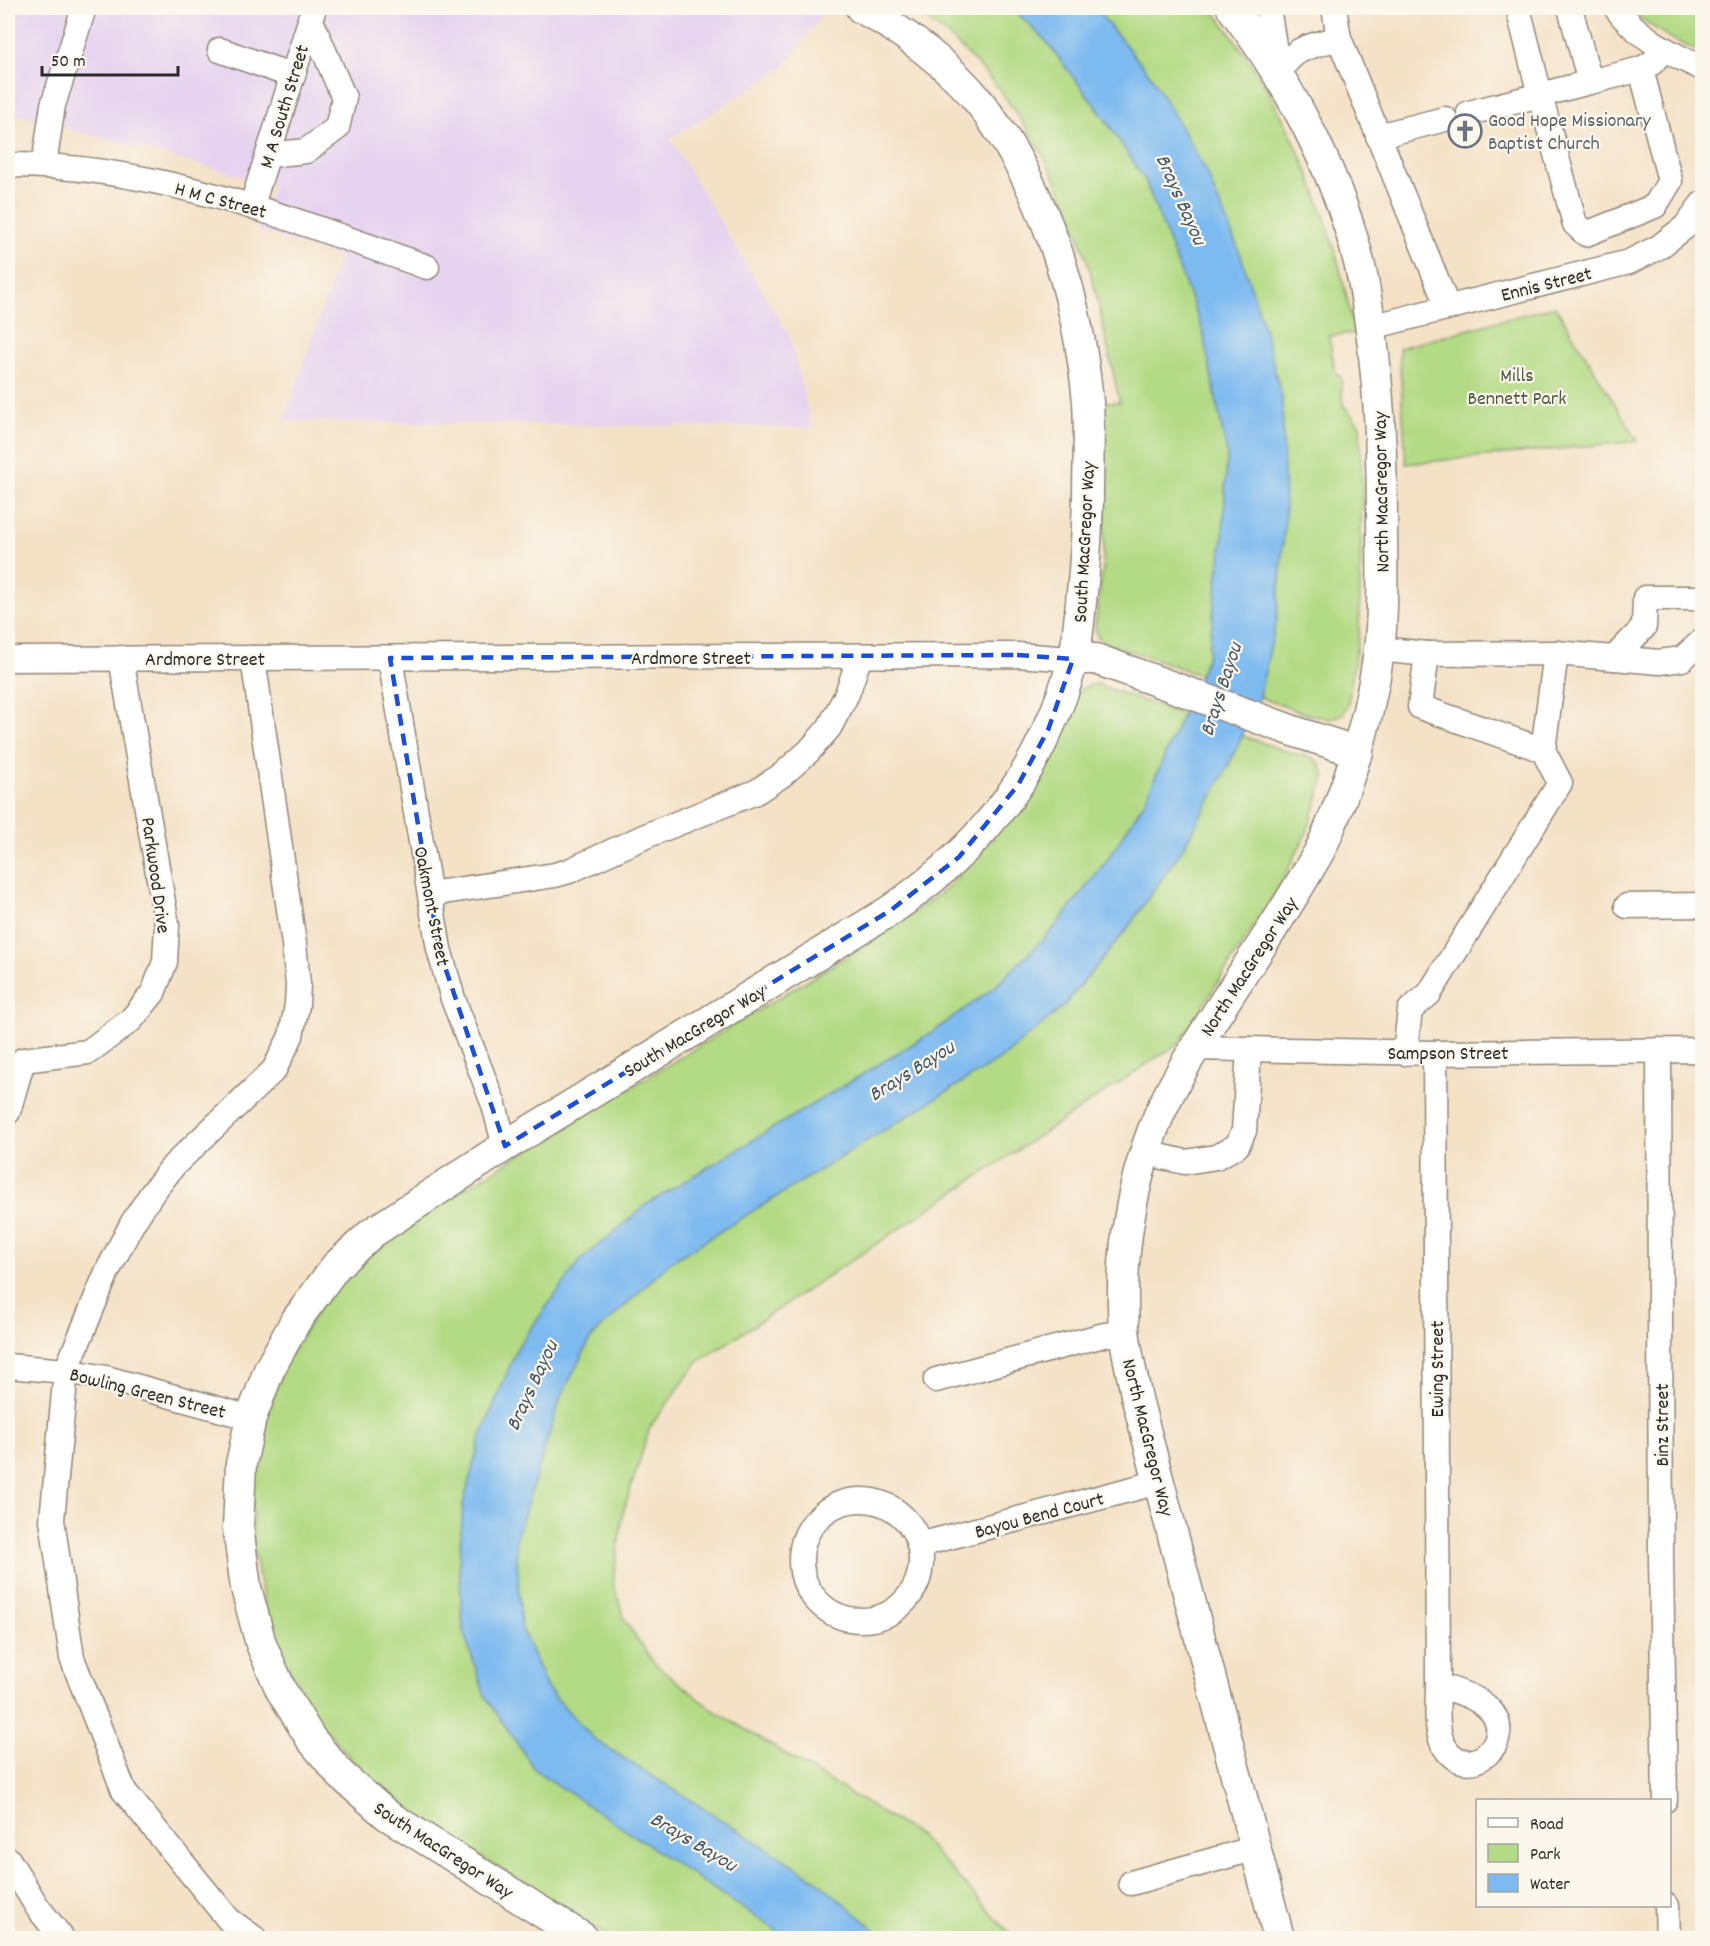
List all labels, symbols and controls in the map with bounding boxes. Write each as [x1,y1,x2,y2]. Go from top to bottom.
scale bar [42,39,178,77]
street label: M A South Street [254,42,318,172]
text: 50 m [51,50,86,75]
place label: Good Hope Missionary Baptist Church [1488,108,1651,159]
church icon: Good Hope Missionary Baptist Church [1447,113,1483,149]
water label: Brays Bayou [1146,150,1213,252]
street label: H M C Street [171,176,269,228]
street label: Ennis Street [1498,261,1595,311]
park label: Mills Bennett Park [1468,363,1566,414]
street label: North MacGregor Way [1368,410,1398,573]
street label: South MacGregor Way [1068,460,1104,624]
water label: Brays Bayou [1194,638,1253,740]
street label: Ardmore Street [631,646,751,674]
street label: Ardmore Street [145,647,265,675]
street label: Parkwood Drive [132,815,176,936]
street label: Oakmont Street [405,844,455,969]
street label: North MacGregor Way [1195,892,1307,1043]
street label: South MacGregor Way [619,979,773,1086]
water label: Brays Bayou [864,1033,963,1111]
street label: Sampson Street [1388,1041,1508,1069]
street label: Ewing Street [1425,1321,1453,1417]
water label: Brays Bayou [500,1334,569,1436]
street label: North MacGregor Way [1113,1356,1179,1520]
street label: Bowling Green Street [66,1362,228,1428]
street label: Binz Street [1650,1383,1678,1467]
street label: Bayou Bend Court [972,1486,1108,1548]
street label: South MacGregor Way [367,1796,518,1908]
legend [1476,1799,1671,1907]
water label: Brays Bayou [643,1806,743,1882]
text: Road [1530,1813,1564,1838]
text: Park [1530,1843,1561,1868]
text: Water [1530,1873,1570,1898]

